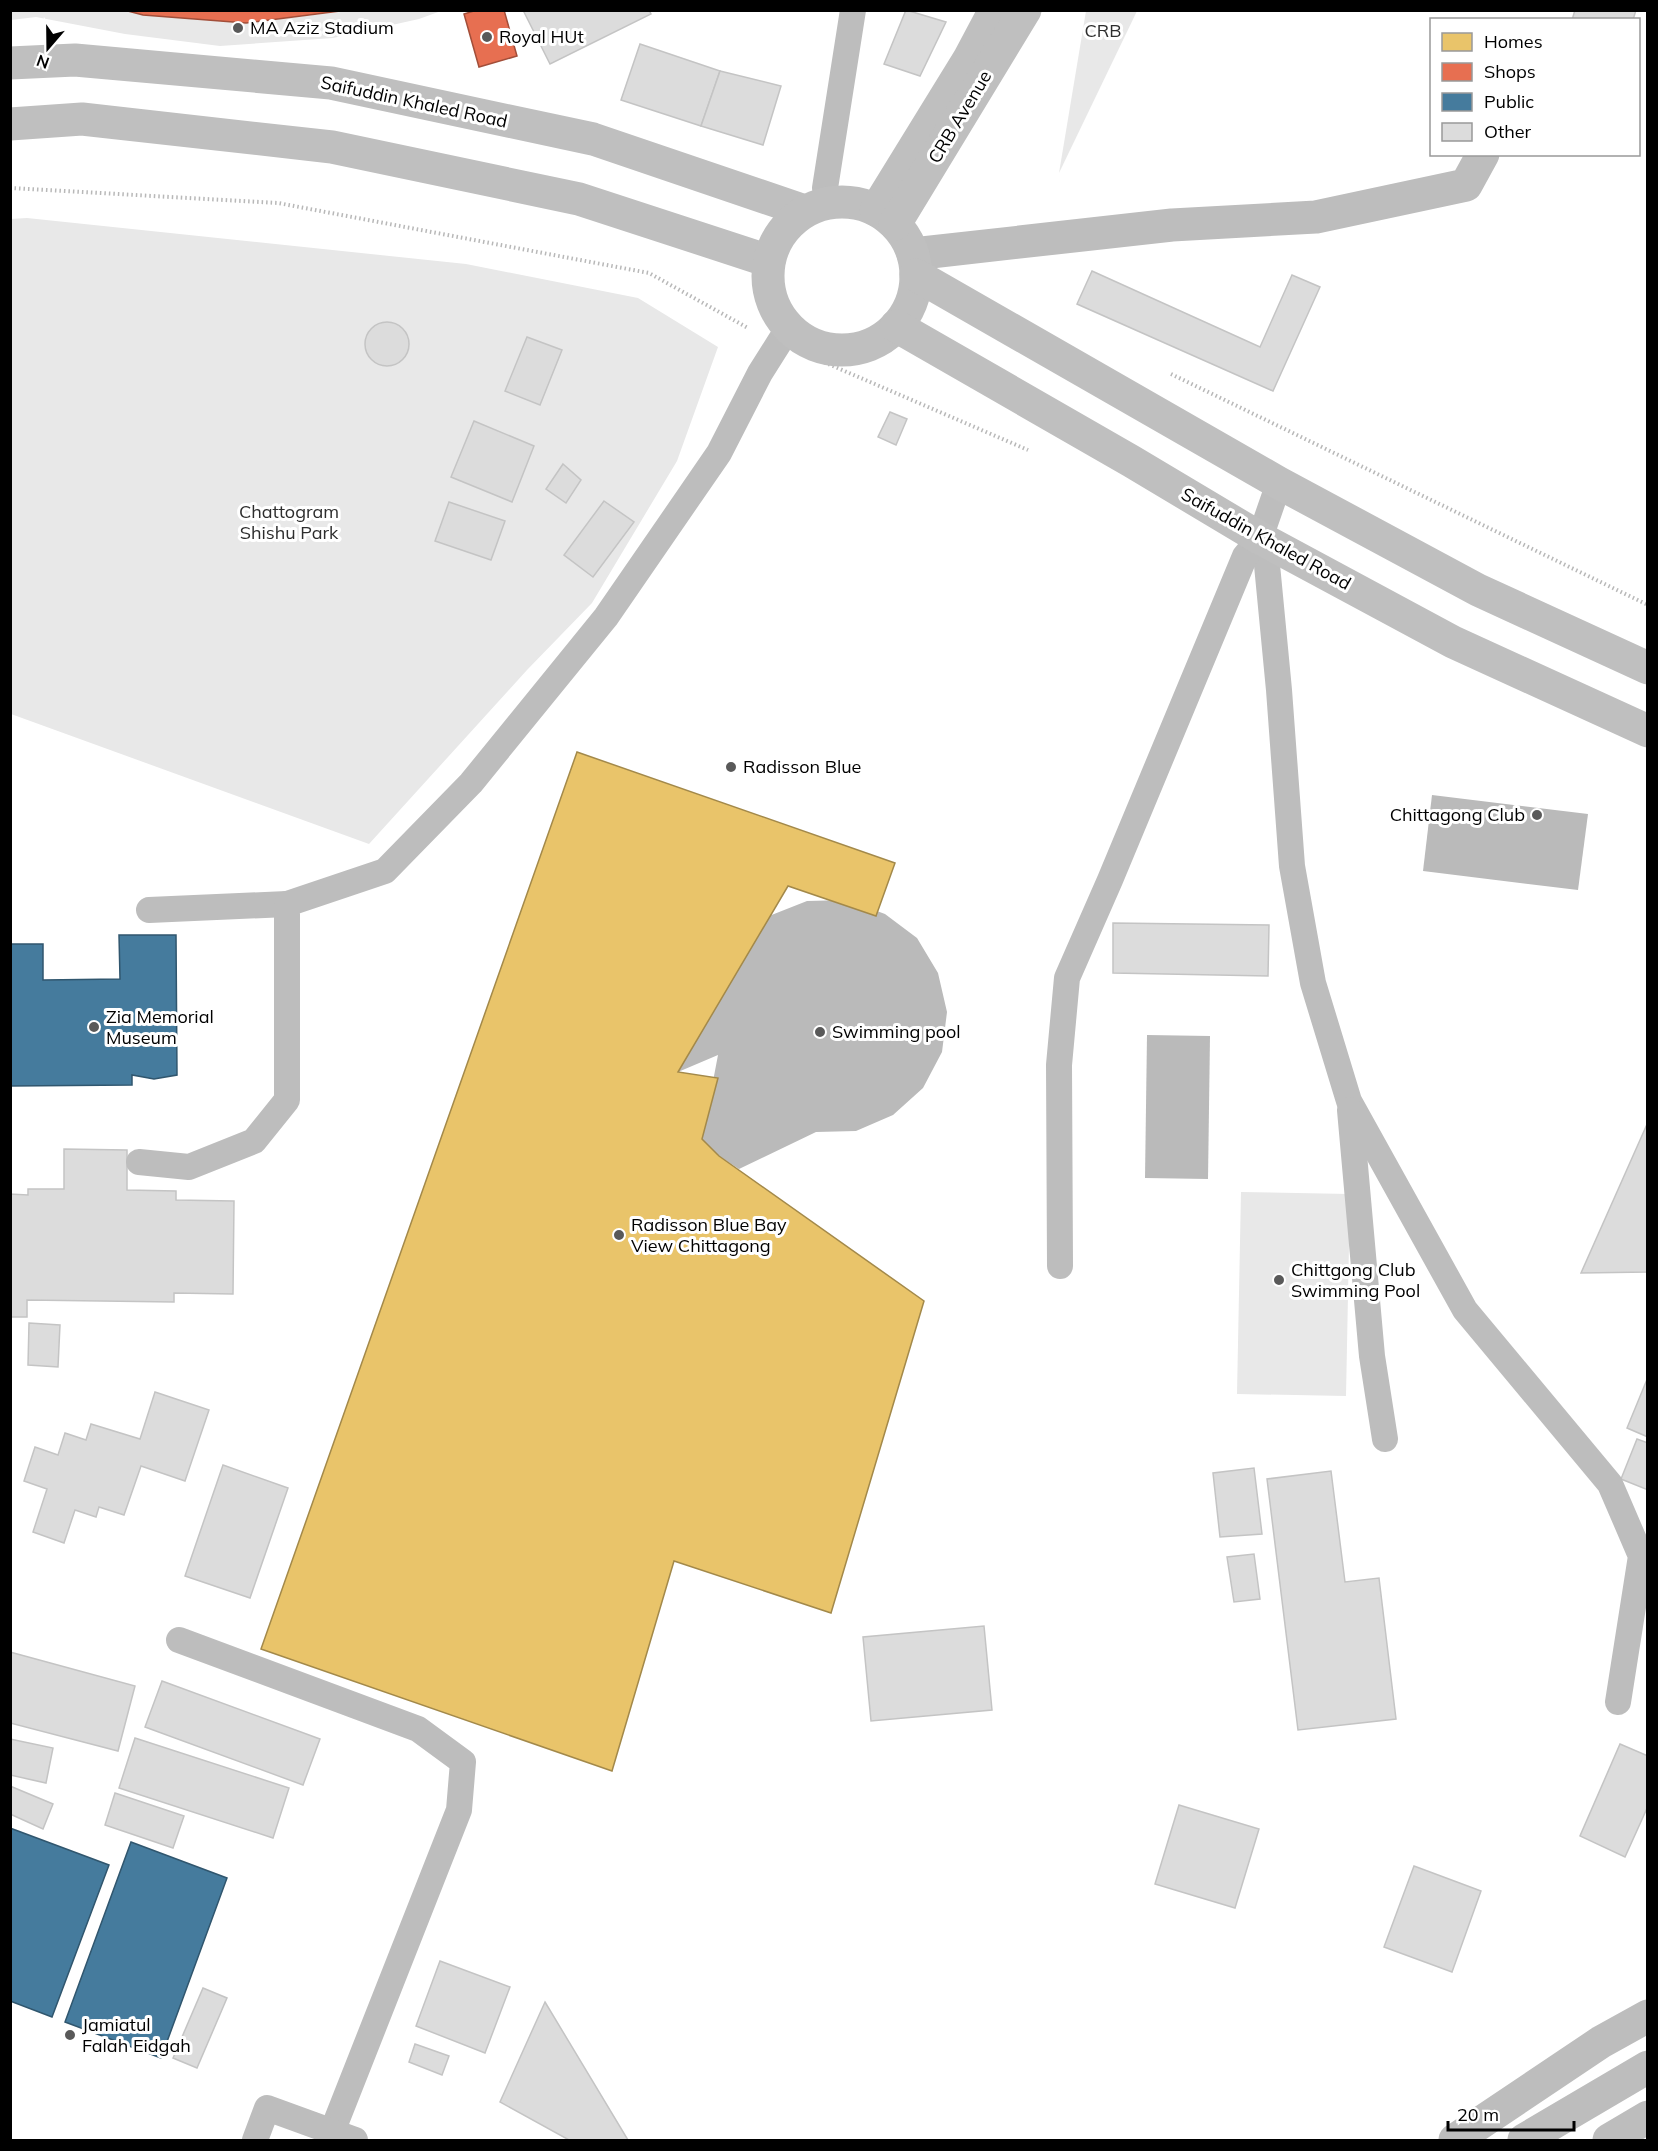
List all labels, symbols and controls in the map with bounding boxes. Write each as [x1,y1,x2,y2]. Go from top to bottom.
place label: MA Aziz Stadium [250,16,394,39]
north arrow [18,18,78,78]
legend [1430,18,1640,156]
park label: CRB [1084,19,1122,42]
marker: MA Aziz Stadium [231,21,245,35]
place label: Royal HUt [499,25,584,48]
marker: Royal HUt [480,30,494,44]
text: Homes [1484,30,1543,53]
text: N [34,51,52,74]
text: Shops [1484,60,1536,83]
street label: CRB Avenue [923,66,996,167]
street label: Saifuddin Khaled Road [319,70,510,133]
text: Public [1484,90,1534,113]
text: Other [1484,120,1532,143]
street label: Saifuddin Khaled Road [1177,482,1355,595]
park label: Chattogram Shishu Park [239,500,339,544]
place label: Radisson Blue [743,755,861,778]
marker: Radisson Blue [724,760,738,774]
place label: Chittagong Club [1390,803,1525,826]
marker: Chittagong Club [1530,808,1544,822]
place label: Zia Memorial Museum [106,1005,214,1049]
marker: Zia Memorial Museum [87,1020,101,1034]
place label: Swimming pool [832,1020,961,1043]
marker: Swimming pool [813,1025,827,1039]
place label: Radisson Blue Bay View Chittagong [631,1213,787,1257]
marker: Radisson Blue Bay View Chittagong [612,1228,626,1242]
place label: Chittgong Club Swimming Pool [1291,1258,1420,1302]
marker: Chittgong Club Swimming Pool [1272,1273,1286,1287]
place label: Jamiatul Falah Eidgah [82,2013,191,2057]
marker: Jamiatul Falah Eidgah [63,2028,77,2042]
scale bar [1448,2094,1574,2132]
text: 20 m [1457,2103,1499,2126]

